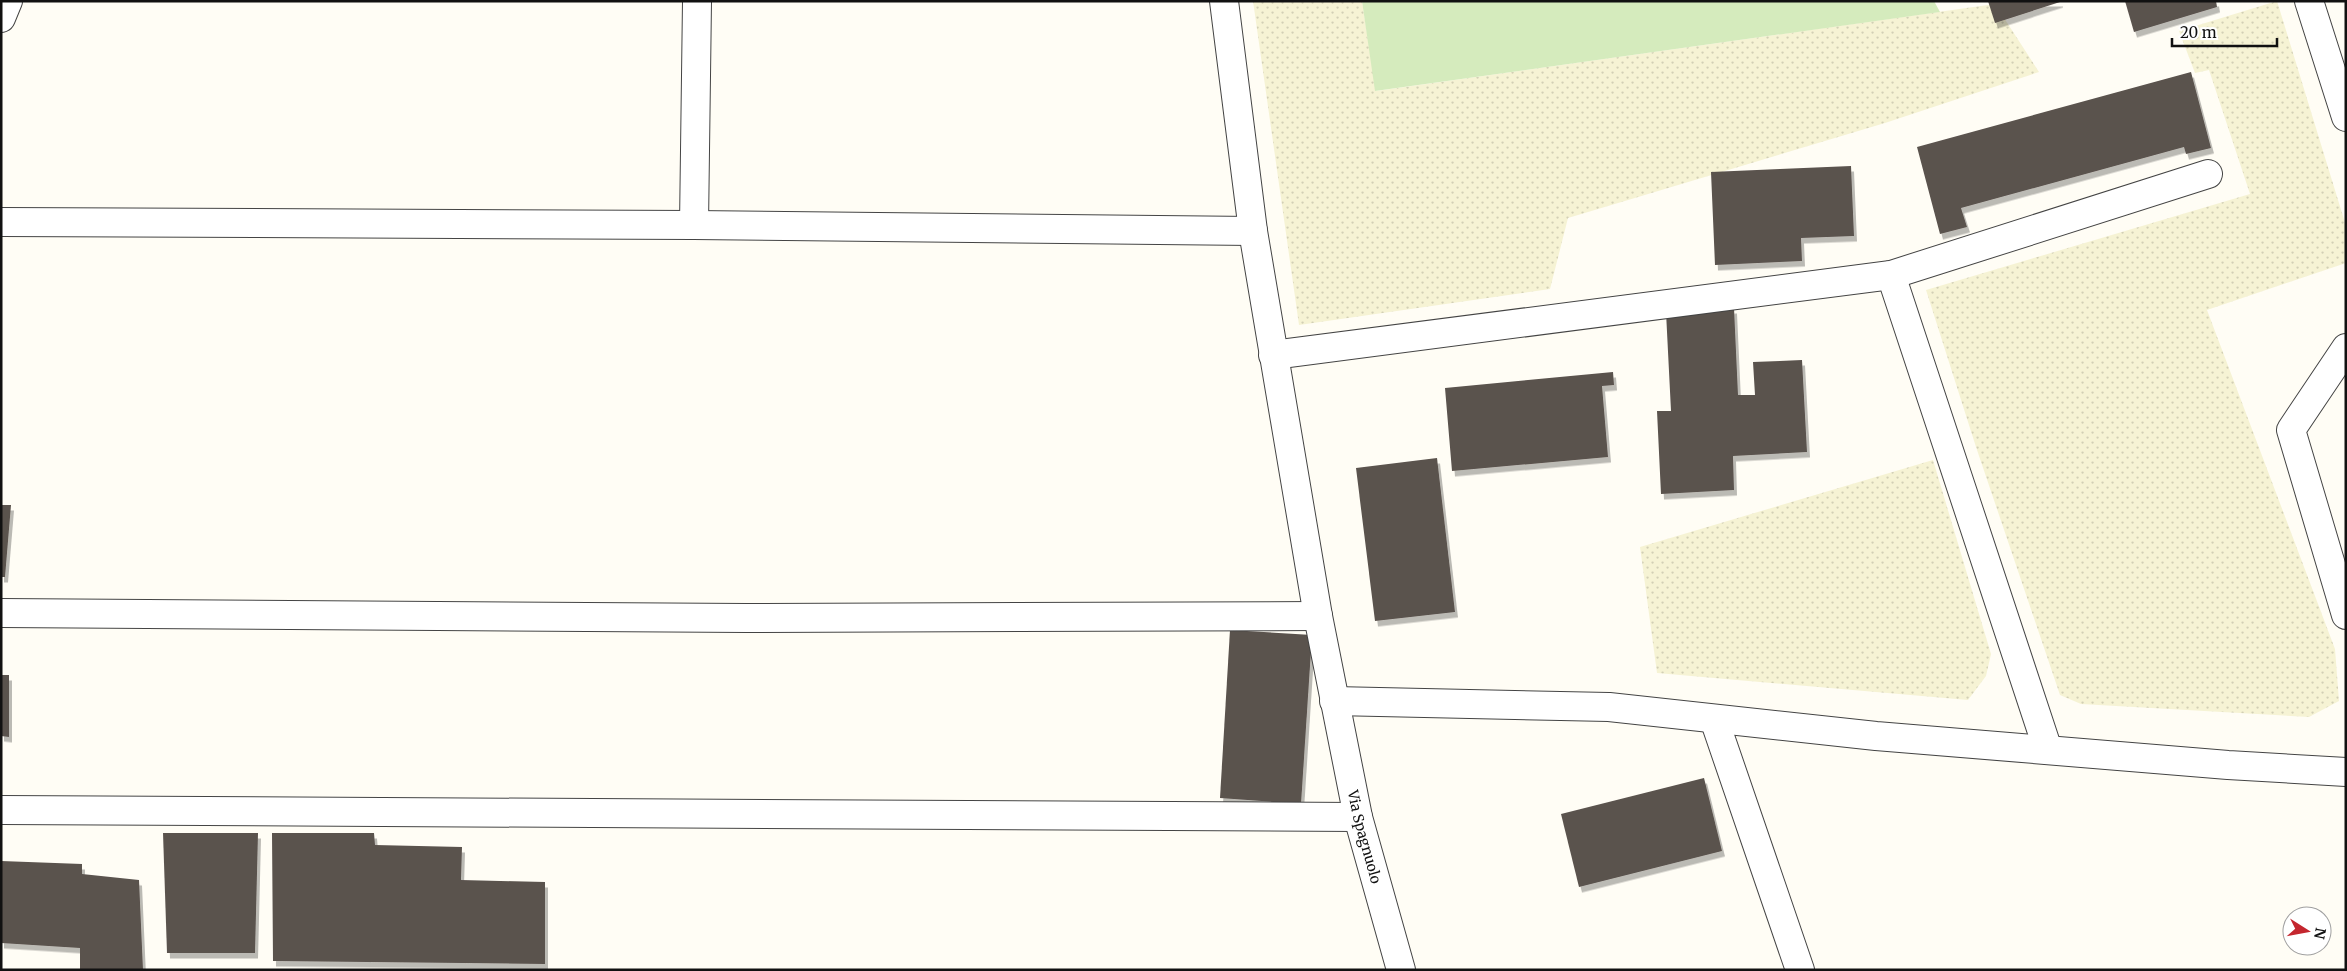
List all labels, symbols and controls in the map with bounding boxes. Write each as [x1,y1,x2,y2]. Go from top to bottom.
scale bar [2172,15,2277,47]
text: 20 m [2180,23,2217,42]
street label: Via Spagnuolo [1344,788,1385,886]
north arrow [2282,906,2332,956]
text: N [2310,926,2330,941]

